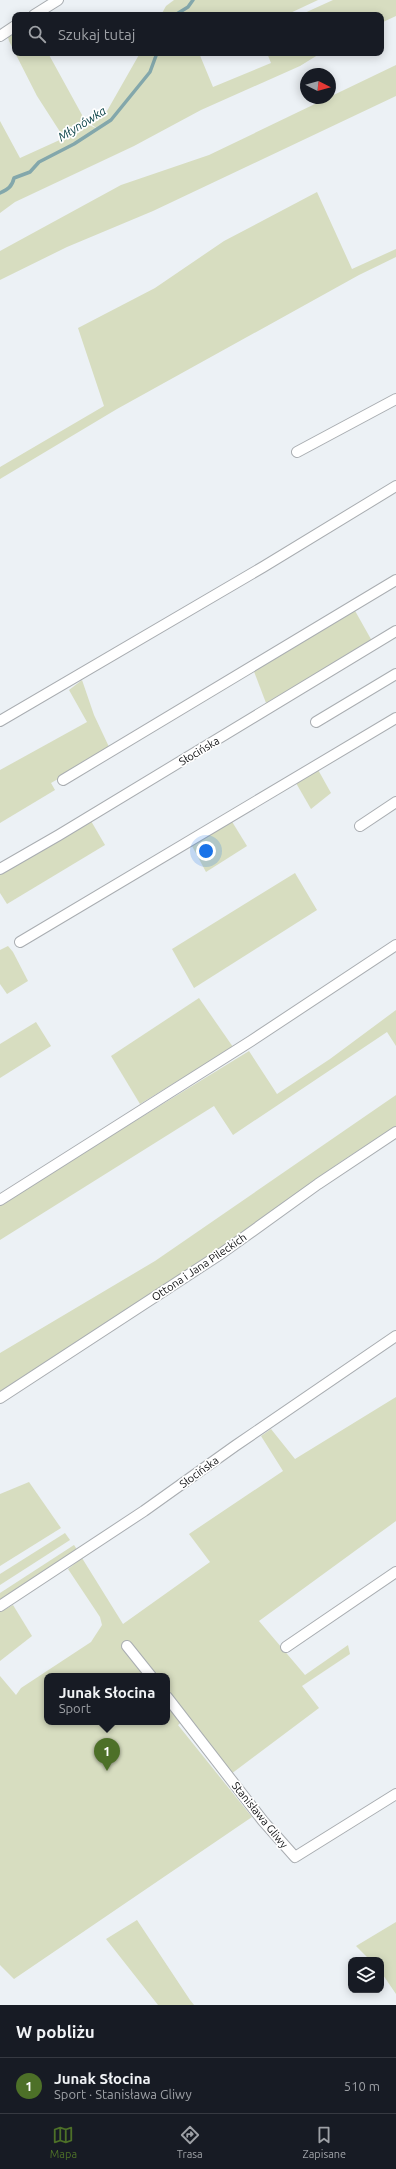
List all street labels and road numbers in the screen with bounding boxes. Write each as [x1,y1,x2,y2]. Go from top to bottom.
street label: Słocińska [177,734,221,768]
street label: Ottona i Jana Pileckich [149,1231,249,1303]
street label: Słocińska [177,1454,221,1490]
street label: Stanisława Gliwy [230,1780,291,1851]

